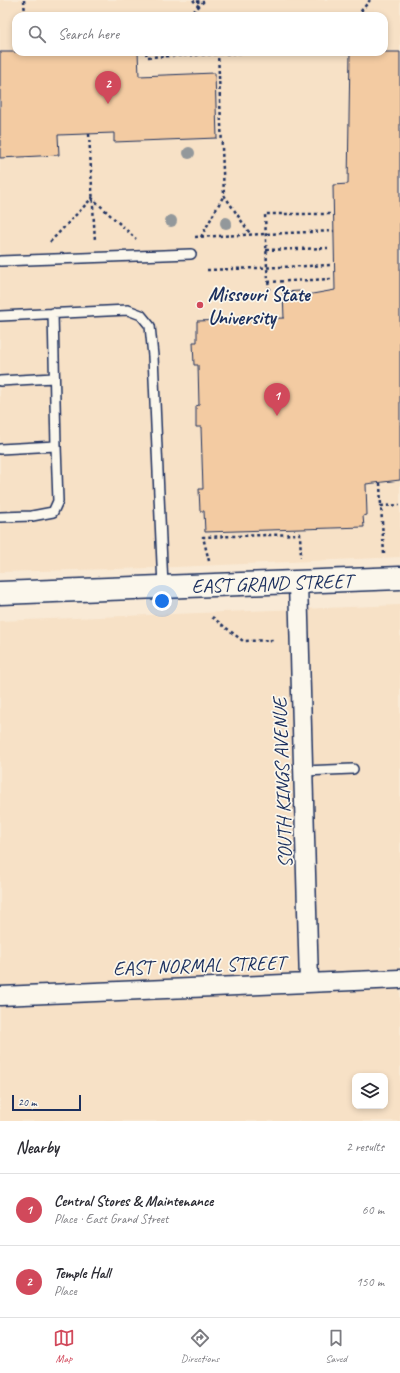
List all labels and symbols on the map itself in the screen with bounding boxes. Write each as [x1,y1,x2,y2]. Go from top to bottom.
pin: 2 [95,71,121,104]
place label: Missouri State University [208,282,311,330]
marker: Missouri State University [195,300,205,310]
pin: 1 [264,383,290,416]
street label: EAST GRAND STREET [191,568,357,599]
your location [152,591,172,611]
street label: SOUTH KINGS AVENUE [267,695,298,868]
street label: EAST NORMAL STREET [113,950,289,981]
scale bar [12,1093,81,1112]

